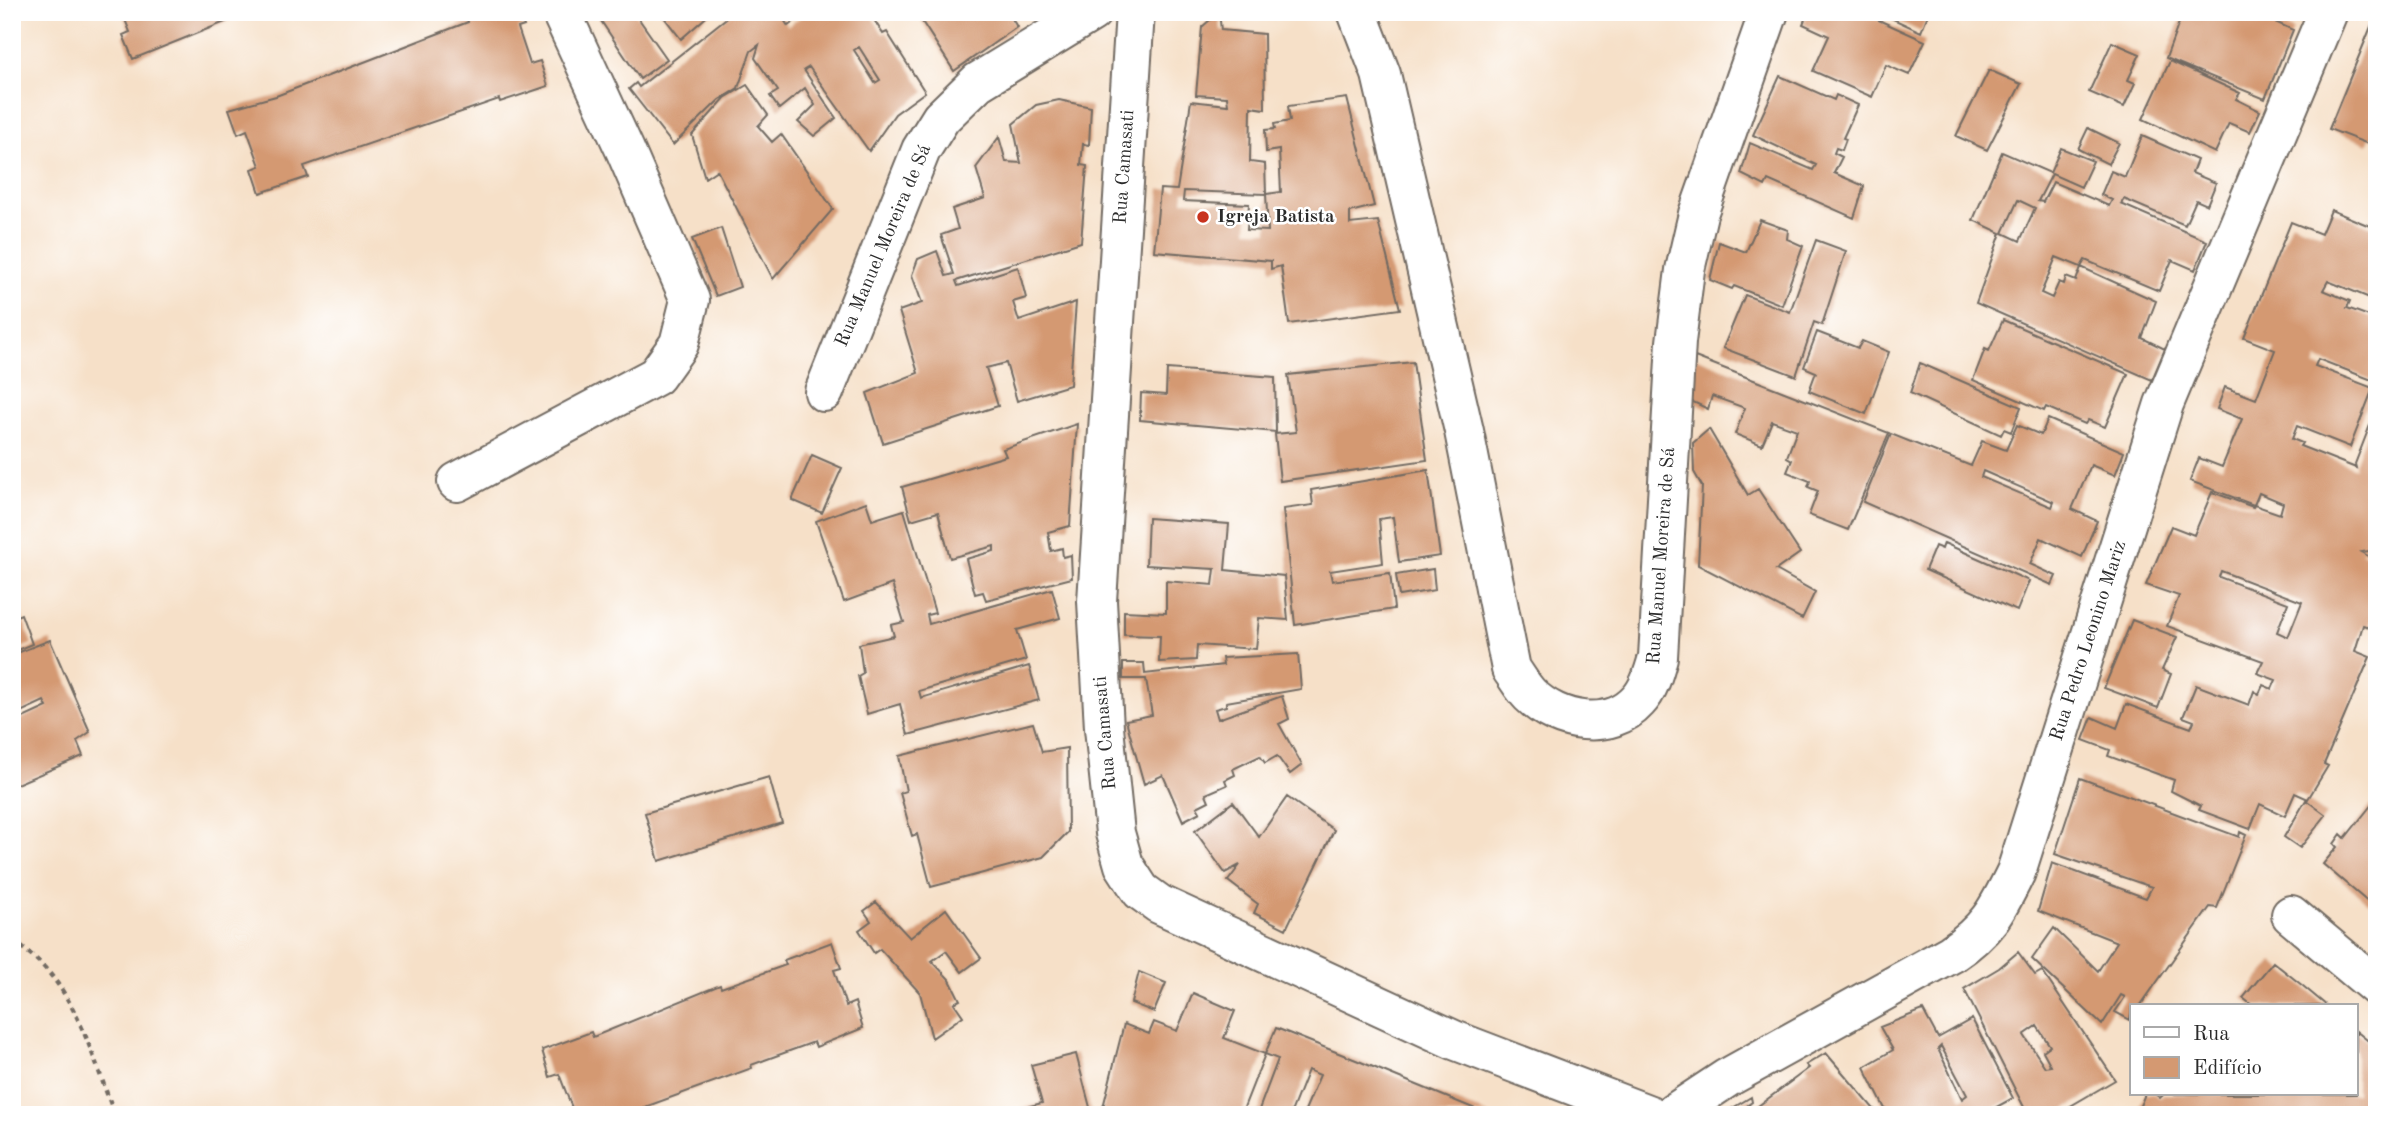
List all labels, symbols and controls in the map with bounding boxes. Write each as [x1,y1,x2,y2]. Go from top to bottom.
street label: Rua Camasati [1112,109,1138,225]
street label: Rua Manuel Moreira de Sá [833,141,936,350]
place label: Igreja Batista [1217,208,1335,227]
marker: Igreja Batista [1195,209,1211,225]
street label: Rua Manuel Moreira de Sá [1645,446,1679,665]
street label: Rua Pedro Leonino Mariz [2048,538,2130,744]
street label: Rua Camasati [1092,675,1120,791]
legend [2130,1004,2358,1096]
text: Rua [2193,1024,2230,1045]
text: Edifício [2193,1058,2262,1079]

